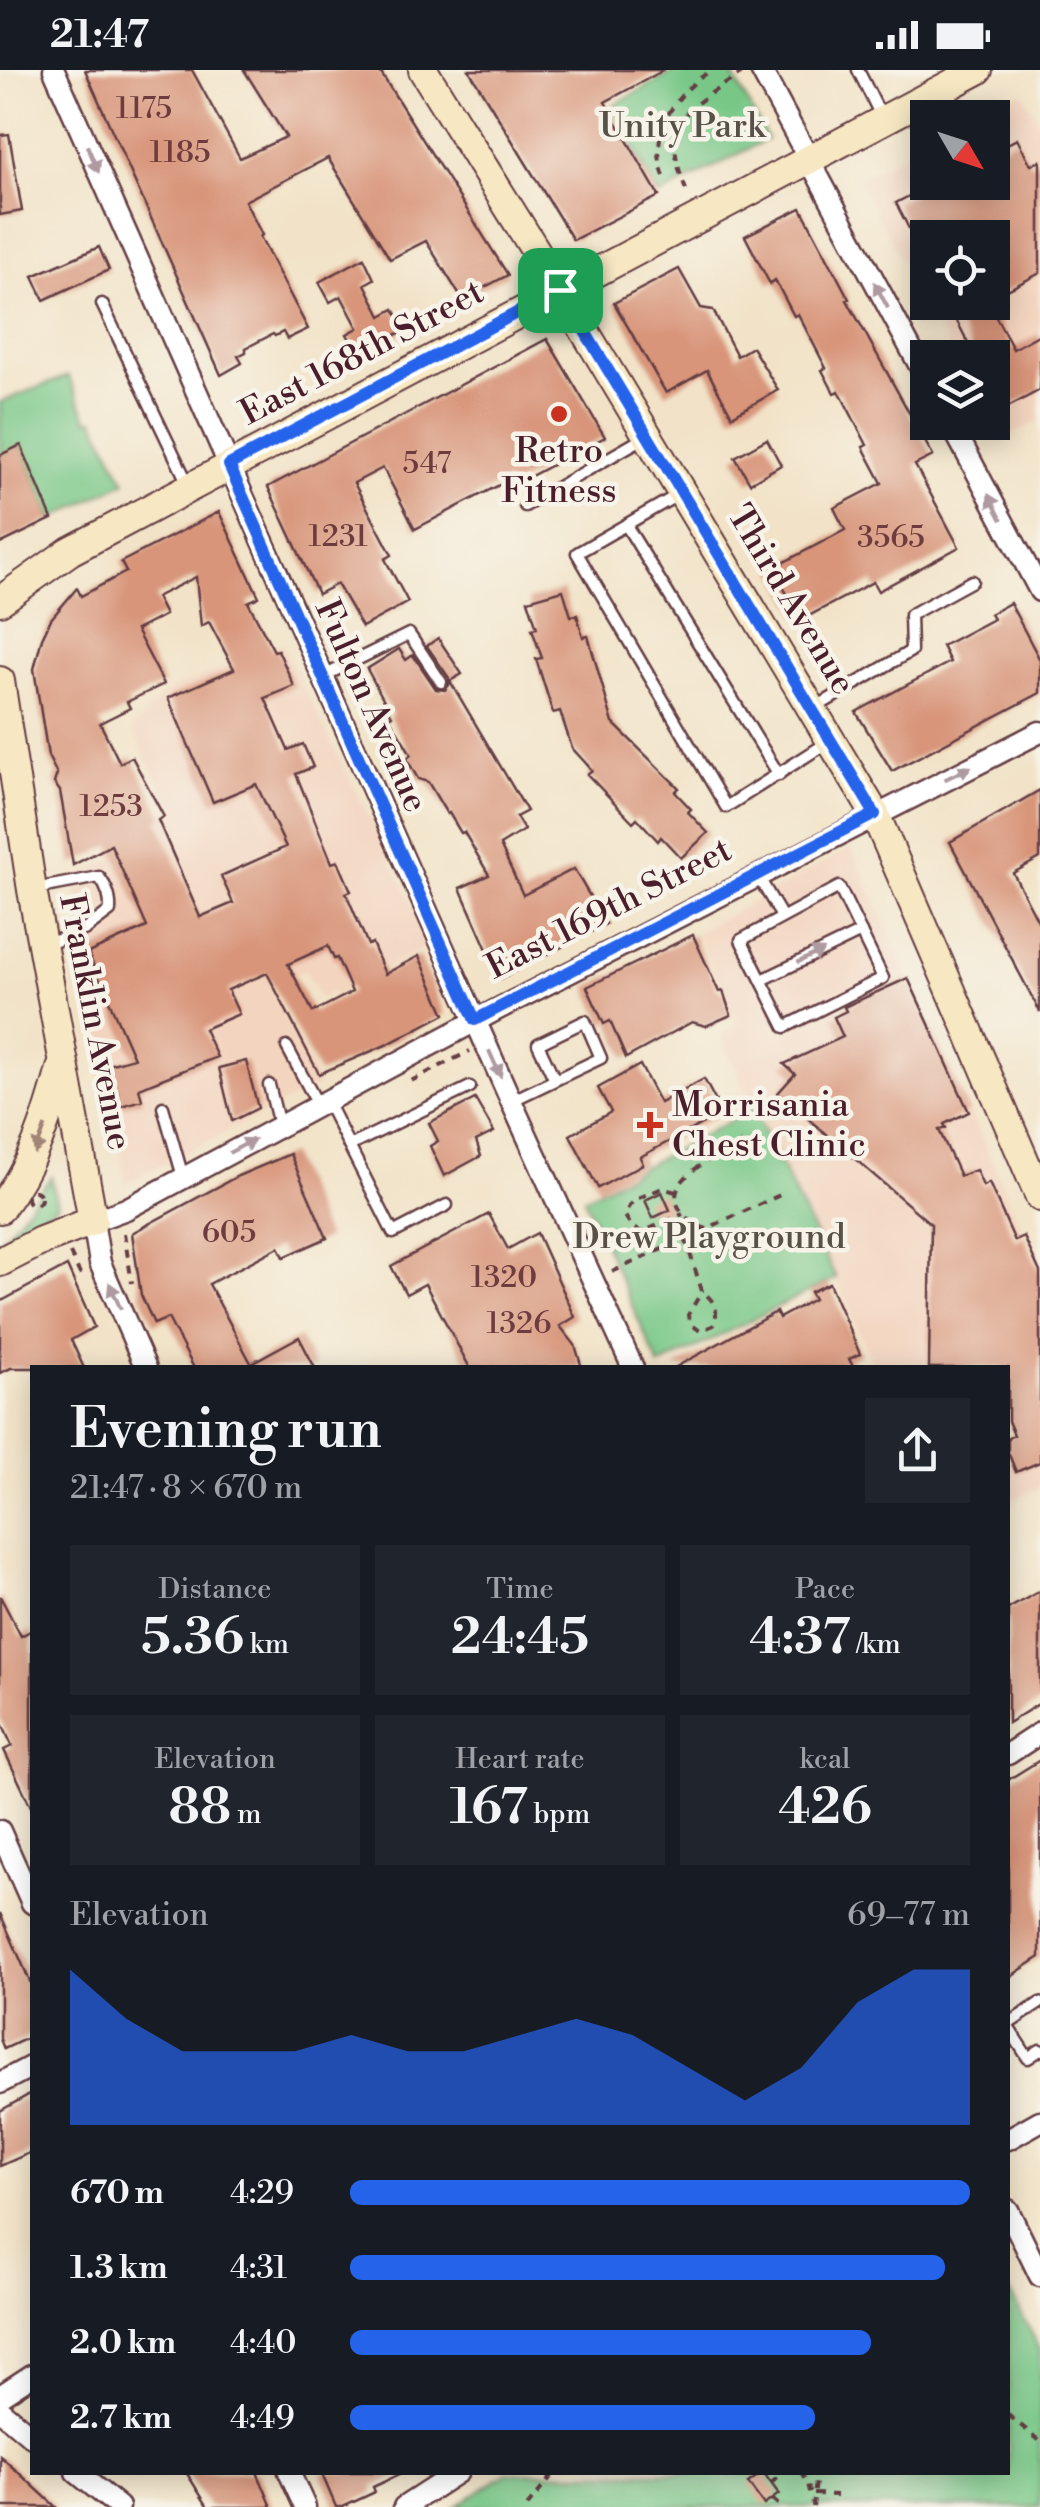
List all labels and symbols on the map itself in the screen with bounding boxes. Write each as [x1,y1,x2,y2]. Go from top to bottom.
house number: 1175 [116,90,172,128]
north arrow [910,100,1010,200]
park label: Unity Park [599,105,767,148]
house number: 1185 [149,134,211,172]
one-way arrow [85,144,101,174]
pin [518,248,603,333]
street label: East 168th Street [233,271,491,435]
one-way arrow [873,281,890,310]
marker: Retro Fitness [548,403,570,425]
place label: Retro Fitness [501,430,617,513]
house number: 547 [403,445,451,483]
one-way arrow [987,492,1004,521]
street label: Third Avenue [718,497,864,703]
house number: 1231 [308,518,368,556]
house number: 3565 [857,519,925,557]
street label: Fulton Avenue [305,593,437,819]
one-way arrow [943,765,972,782]
house number: 1253 [79,788,143,826]
street label: East 169th Street [479,829,739,989]
street label: Franklin Avenue [49,890,141,1154]
one-way arrow [797,948,826,965]
one-way arrow [486,1050,503,1079]
place label: Morrisania Chest Clinic [672,1084,866,1167]
marker: Morrisania Chest Clinic [637,1112,663,1138]
one-way arrow [31,1125,47,1155]
one-way arrow [228,1138,257,1155]
house number: 605 [202,1214,256,1252]
park label: Drew Playground [572,1216,846,1259]
house number: 1320 [471,1259,537,1297]
one-way arrow [107,1281,123,1311]
house number: 1326 [487,1305,551,1343]

